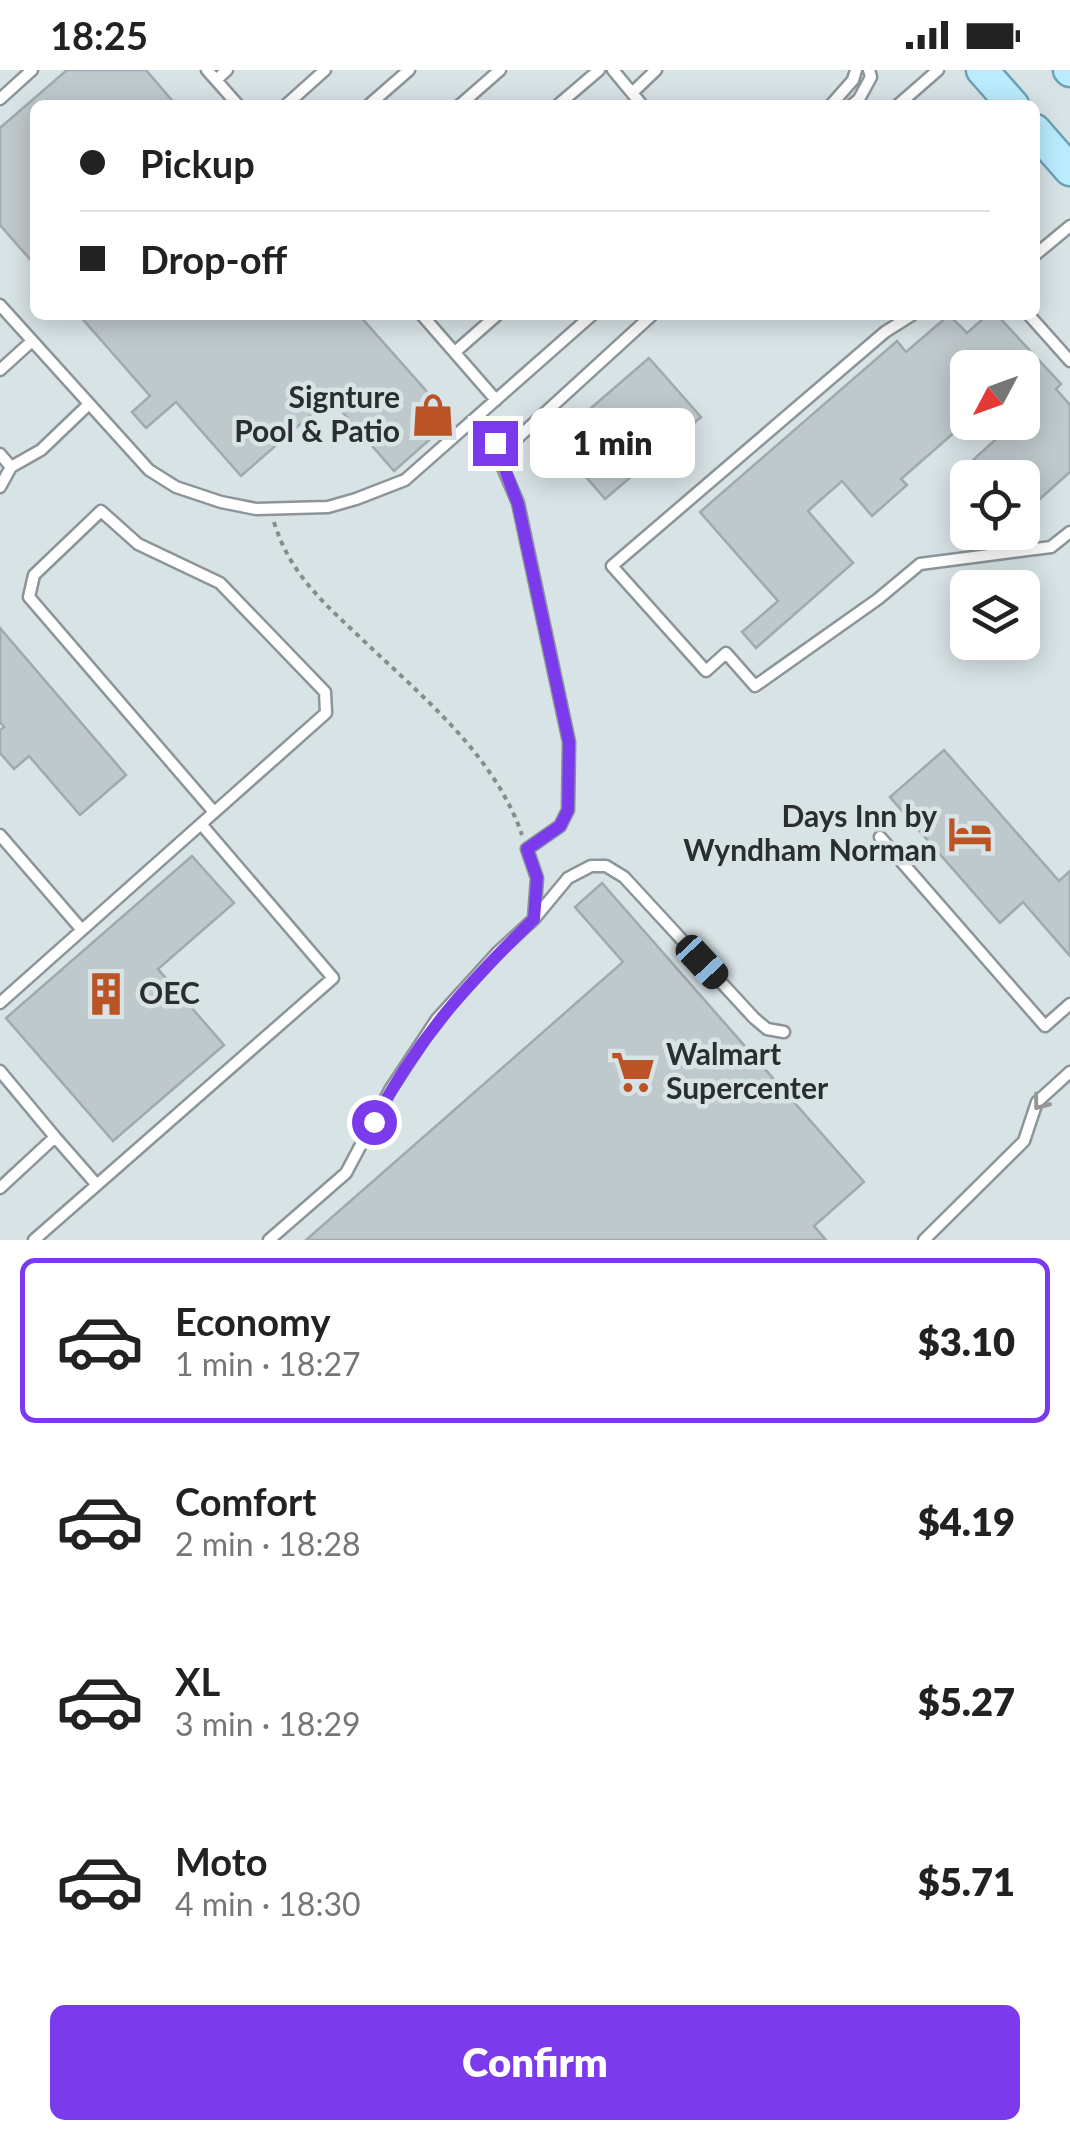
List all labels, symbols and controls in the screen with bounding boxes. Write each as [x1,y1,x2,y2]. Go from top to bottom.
text: 18:25 [50,12,148,58]
text: Pickup [140,140,255,186]
text: Drop-off [140,236,287,282]
north arrow [950,350,1040,440]
map controls [950,350,1040,660]
place label: Signture Pool & Patio [234,378,400,448]
shop icon: Signture Pool & Patio [409,391,457,439]
callout: 1 min [530,408,695,478]
route end [473,421,518,466]
text: 1 min [573,423,652,462]
button: locate [950,460,1040,550]
button: layers [950,570,1040,660]
place label: Days Inn by Wyndham Norman [683,797,937,867]
hotel icon: Days Inn by Wyndham Norman [946,810,994,858]
car [671,930,733,994]
building icon: OEC [82,970,130,1018]
place label: OEC [139,974,200,1010]
place label: Walmart Supercenter [666,1035,829,1105]
supermarket icon: Walmart Supercenter [609,1048,657,1096]
one-way arrow [1035,1091,1052,1109]
route start [352,1100,397,1145]
icon: car [55,1296,145,1386]
text: Economy [175,1298,330,1344]
text: $3.10 [918,1318,1015,1364]
text: 1 min · 18:27 [175,1344,361,1383]
icon: car [55,1476,145,1566]
text: Comfort [175,1478,316,1524]
text: $4.19 [918,1498,1015,1544]
text: 2 min · 18:28 [175,1524,361,1563]
icon: car [55,1656,145,1746]
text: XL [175,1658,220,1704]
text: $5.27 [918,1678,1015,1724]
text: 3 min · 18:29 [175,1704,361,1743]
icon: car [55,1836,145,1926]
text: Moto [175,1838,268,1884]
text: $5.71 [918,1858,1015,1904]
text: 4 min · 18:30 [175,1884,361,1923]
button: Confirm [50,2005,1020,2120]

